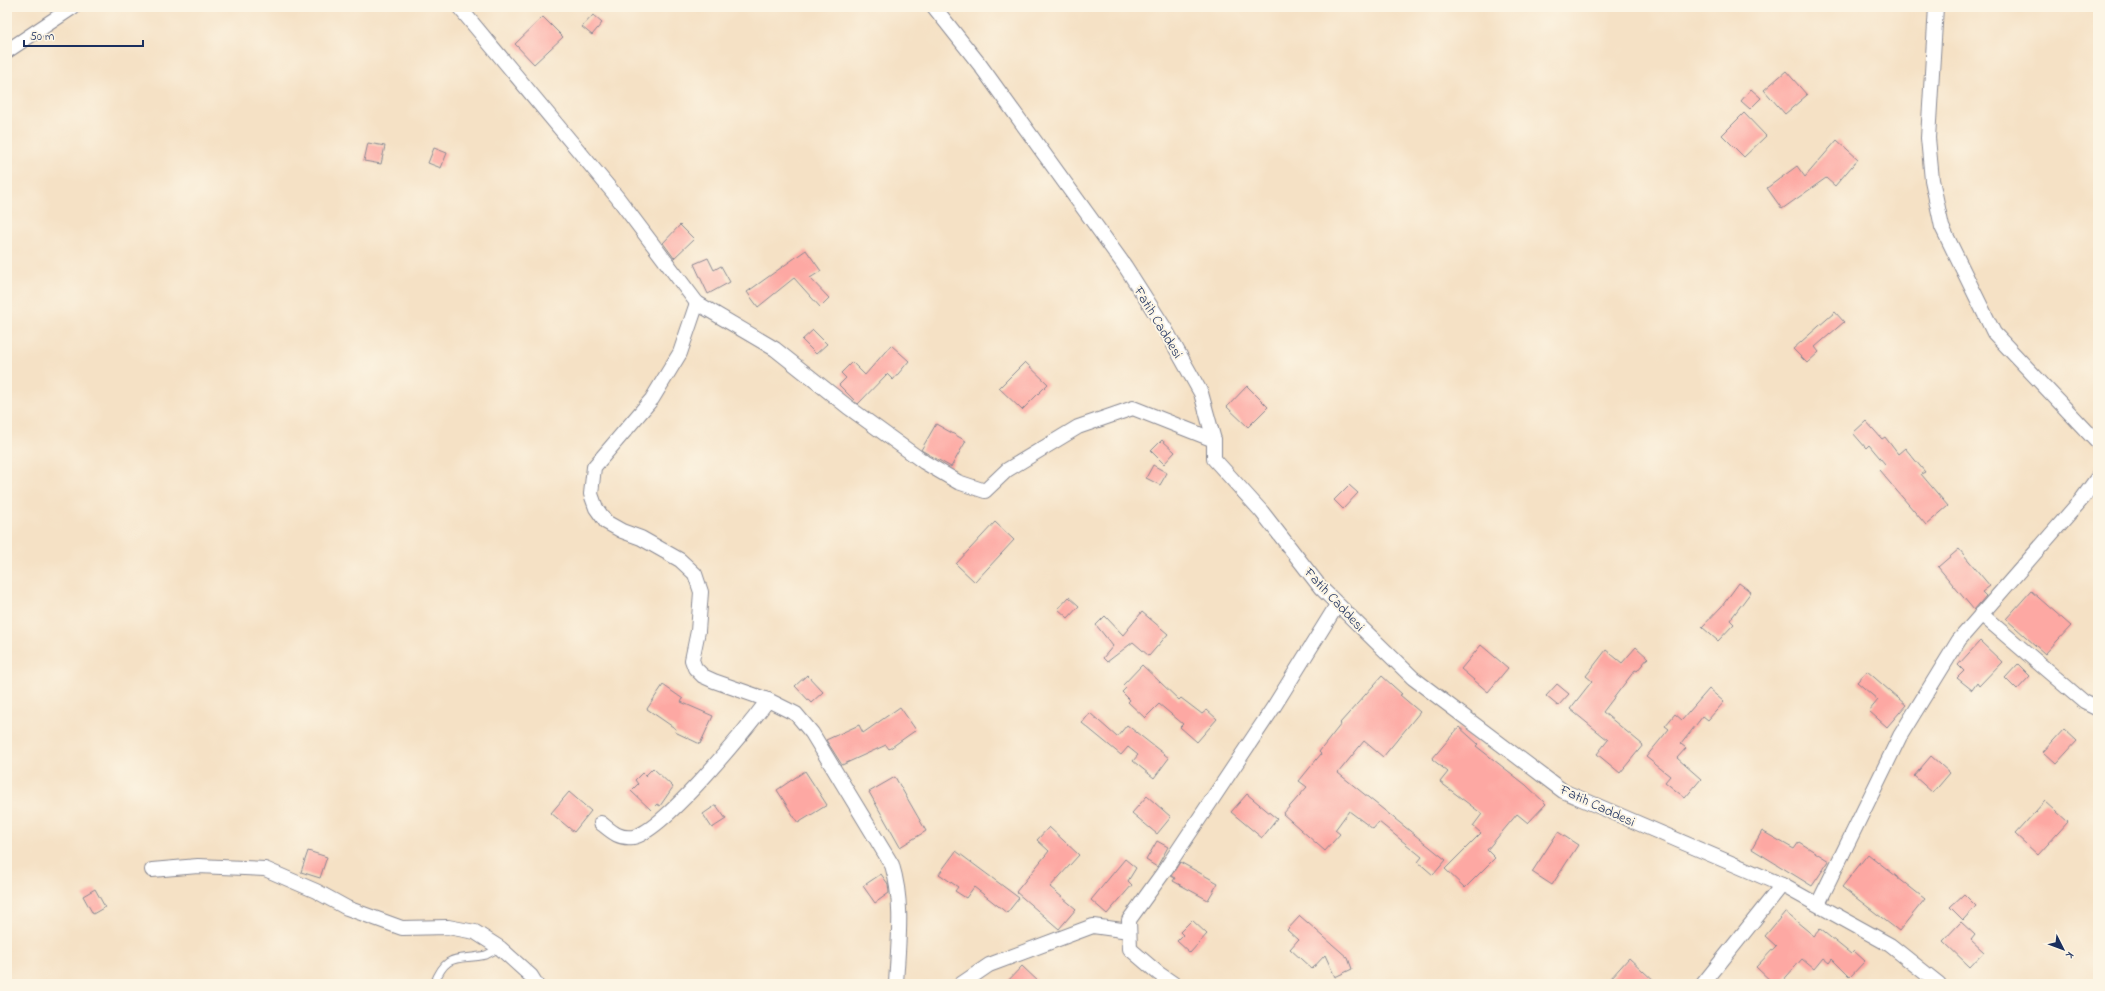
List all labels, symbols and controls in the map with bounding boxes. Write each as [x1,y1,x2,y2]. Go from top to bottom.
scale bar [24,22,143,48]
text: 50 m [30,28,54,46]
street label: Fatih Caddesi [1127,282,1188,363]
street label: Fatih Caddesi [1298,563,1369,637]
street label: Fatih Caddesi [1555,779,1638,833]
north arrow [2043,929,2083,969]
text: K [2062,948,2077,963]

